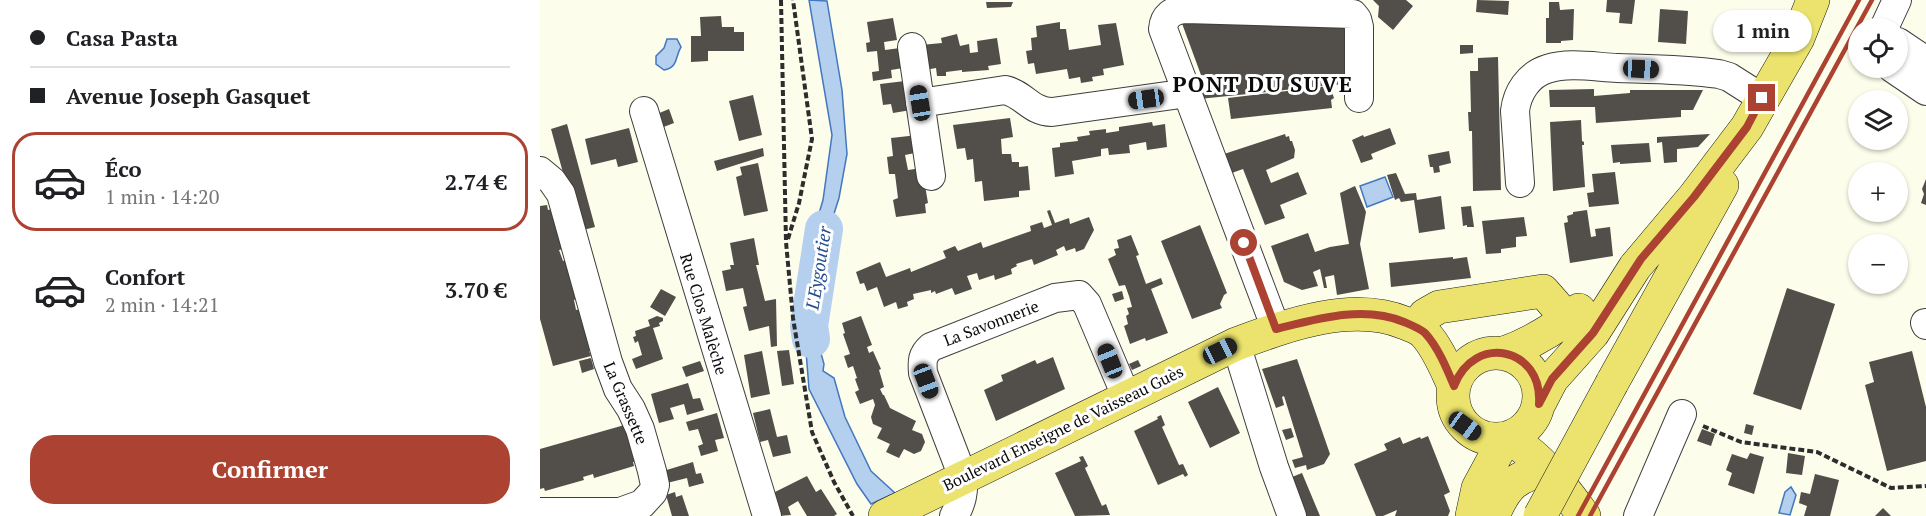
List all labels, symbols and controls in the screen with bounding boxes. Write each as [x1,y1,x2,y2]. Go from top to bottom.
callout: 1 min [1712,11,1812,53]
text: 1 min [1735,17,1790,44]
map controls [1848,18,1908,294]
button: locate [1848,18,1908,78]
text: Casa Pasta [66,23,178,52]
car [1623,59,1659,79]
district label: PONT DU SUVE [1172,69,1354,98]
text: Avenue Joseph Gasquet [66,81,311,110]
car [908,84,932,122]
route end [1748,84,1775,111]
car [1127,88,1165,110]
button: layers [1848,90,1908,150]
text: Éco [105,154,142,183]
icon: car [33,155,87,209]
button: + [1848,162,1908,222]
text: 2.74 € [445,167,507,196]
text: 1 min · 14:20 [105,183,219,210]
water label: L'Eygoutier [799,224,837,312]
route start [1230,229,1257,256]
button: − [1848,234,1908,294]
street label: Rue Clos Malèche [675,251,733,377]
text: Confort [105,262,185,291]
icon: car [33,263,87,317]
text: 3.70 € [445,275,507,304]
text: 2 min · 14:21 [105,291,219,318]
street label: La Savonnerie [940,295,1042,351]
car [1200,335,1240,367]
car [1095,341,1125,381]
street label: La Grassette [599,358,653,448]
street label: Boulevard Enseigne de Vaisseau Guès [939,360,1187,496]
car [911,361,941,401]
car [1445,408,1485,444]
button: Confirmer [30,435,510,504]

